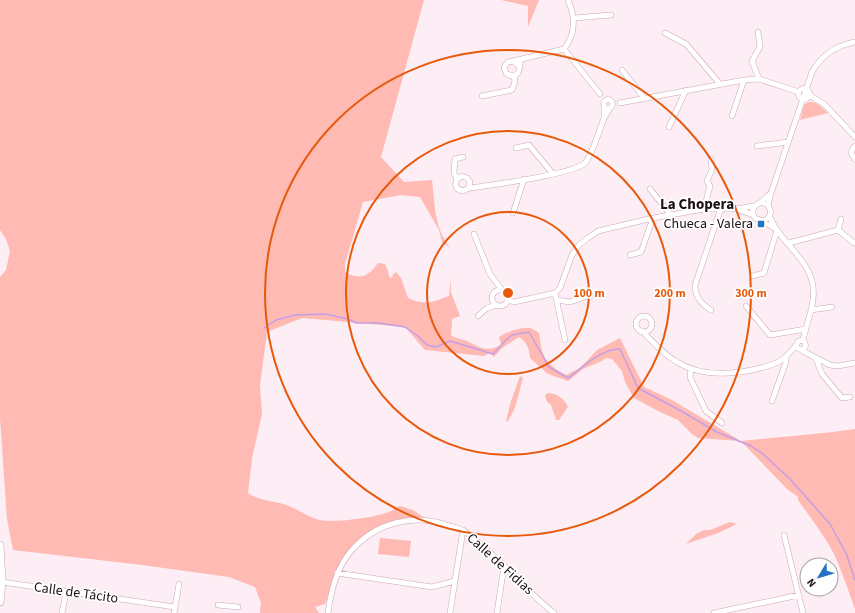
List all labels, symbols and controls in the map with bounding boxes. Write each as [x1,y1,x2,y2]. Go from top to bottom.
district label: La Chopera [660,194,734,215]
place label: Chueca - Valera [664,214,753,234]
marker: Chueca - Valera [756,219,766,229]
text: 100 m [573,285,605,302]
text: 200 m [654,285,686,302]
text: 300 m [735,285,767,302]
centre of rings [501,286,515,300]
street label: Calle de Fidias [462,528,538,600]
north arrow [799,557,839,597]
text: N [803,575,820,590]
street label: Calle de Tácito [33,577,119,609]

